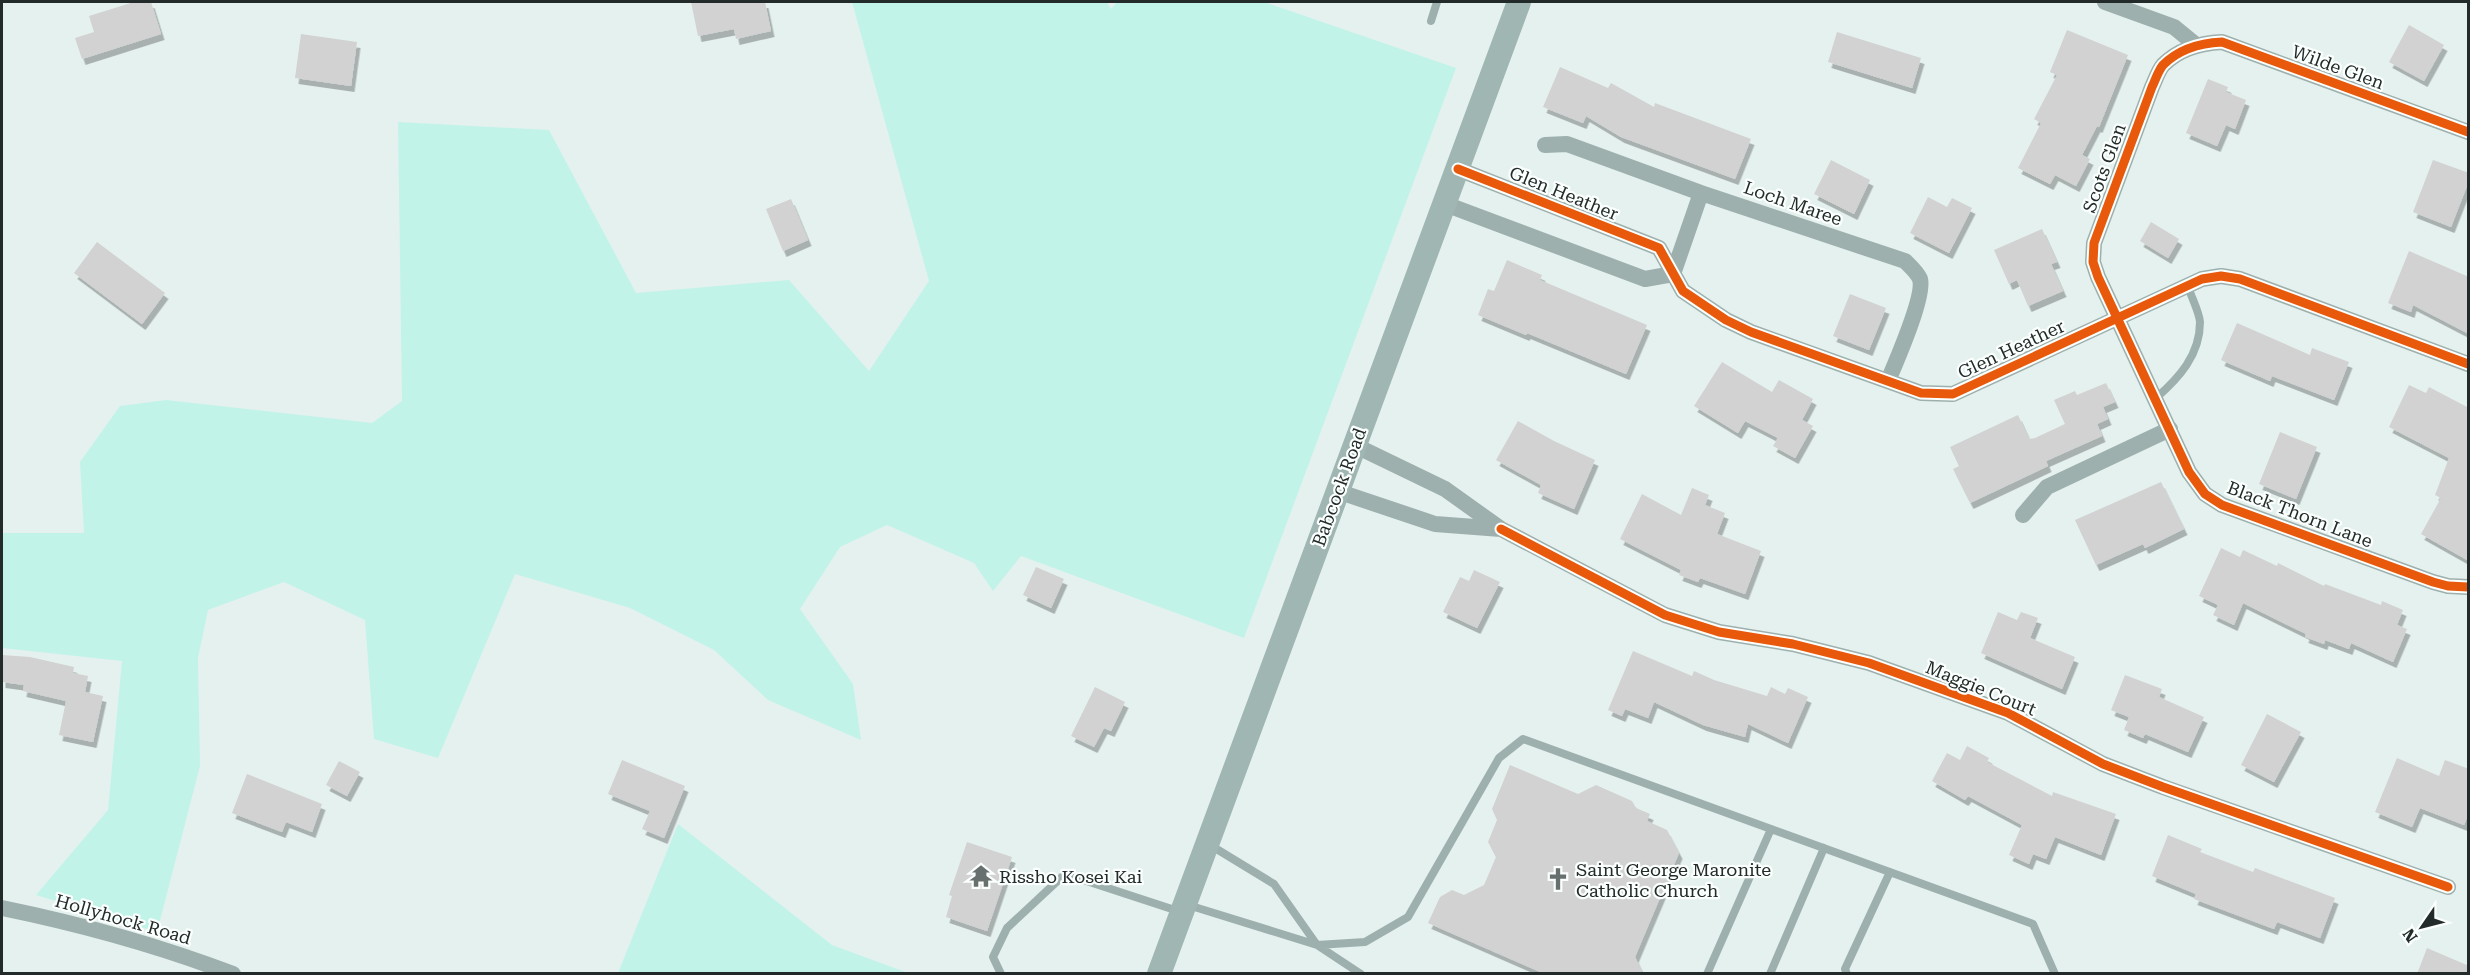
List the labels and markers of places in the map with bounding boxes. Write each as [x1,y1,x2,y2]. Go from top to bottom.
place label: Saint George Maronite Catholic Church [1576,859,1771,901]
temple icon: Rissho Kosei Kai [968,863,994,889]
place label: Rissho Kosei Kai [999,866,1143,887]
church icon: Saint George Maronite Catholic Church [1545,866,1571,892]

